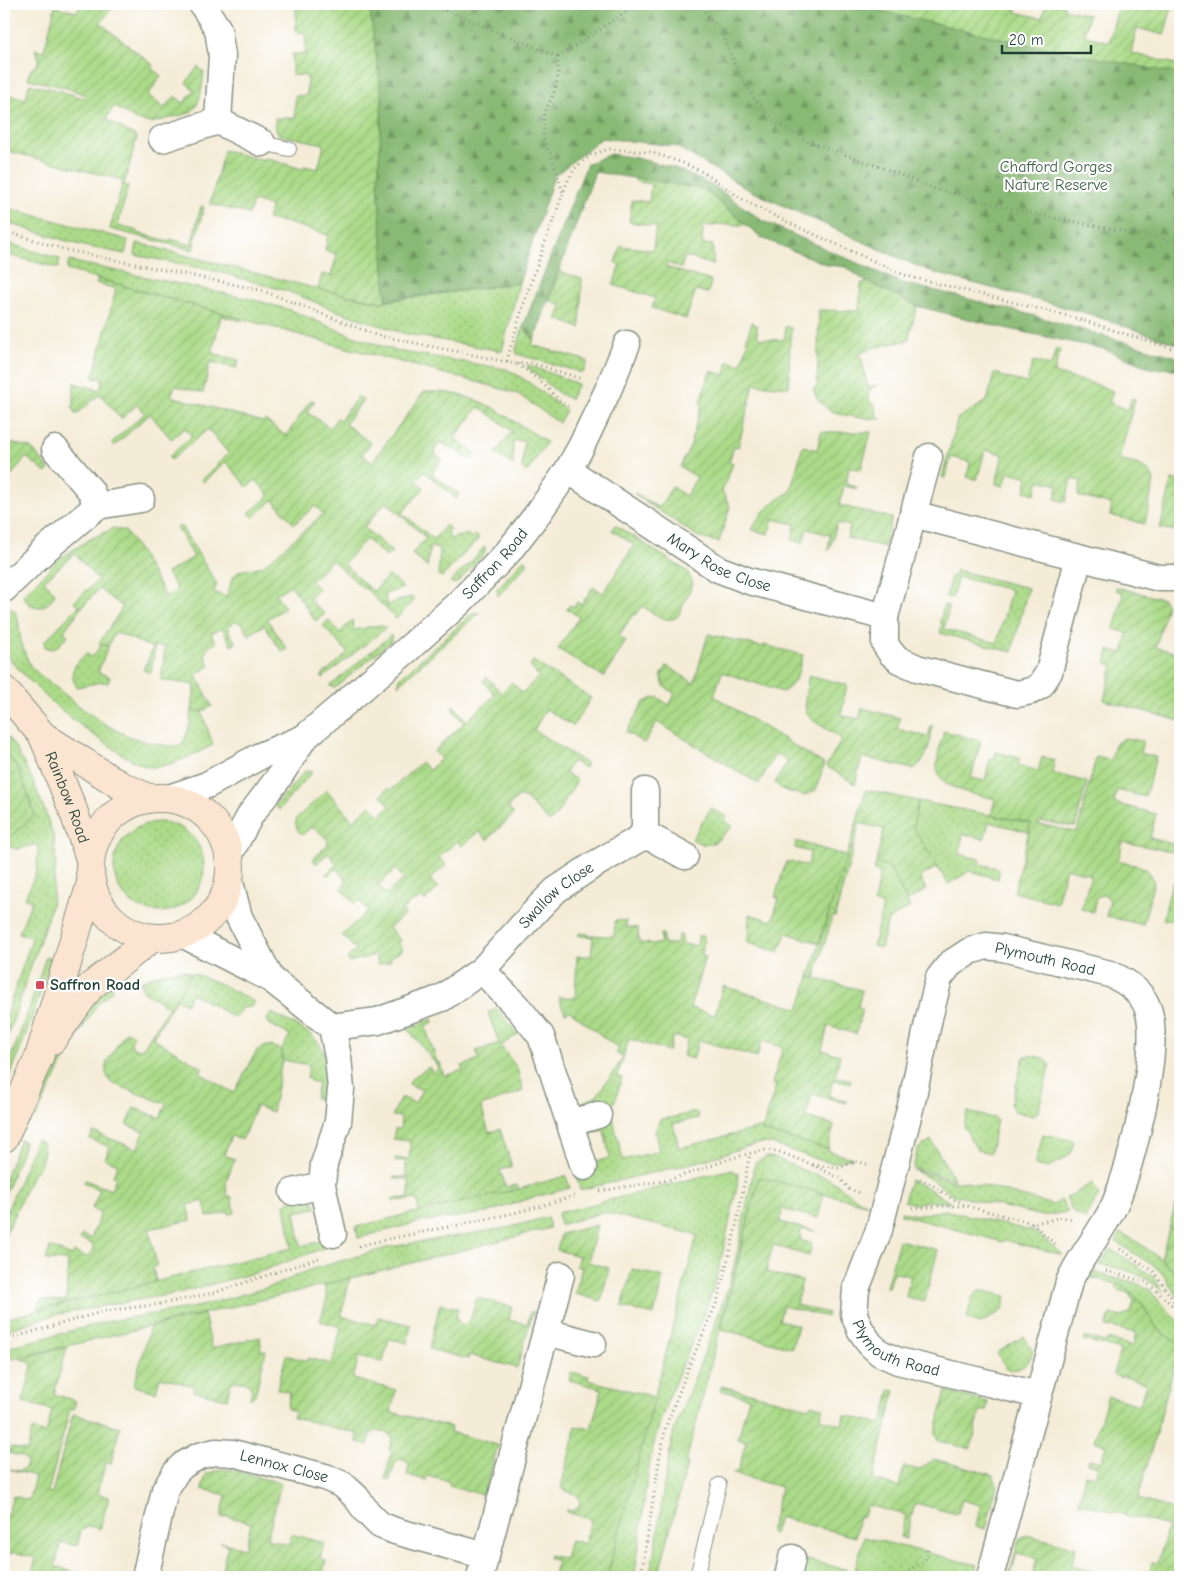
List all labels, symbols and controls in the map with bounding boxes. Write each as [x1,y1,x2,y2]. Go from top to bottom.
scale bar [1002,22,1090,54]
text: 20 m [1009,31,1043,49]
park label: Chafford Gorges Nature Reserve [1000,158,1113,194]
street label: Saffron Road [458,525,532,603]
street label: Mary Rose Close [664,529,773,595]
street label: Rainbow Road [41,749,93,845]
street label: Swallow Close [515,858,597,932]
street label: Plymouth Road [993,939,1097,979]
place label: Saffron Road [50,976,140,994]
marker: Saffron Road [34,979,46,991]
street label: Plymouth Road [848,1317,941,1380]
street label: Lennox Close [238,1446,330,1487]

